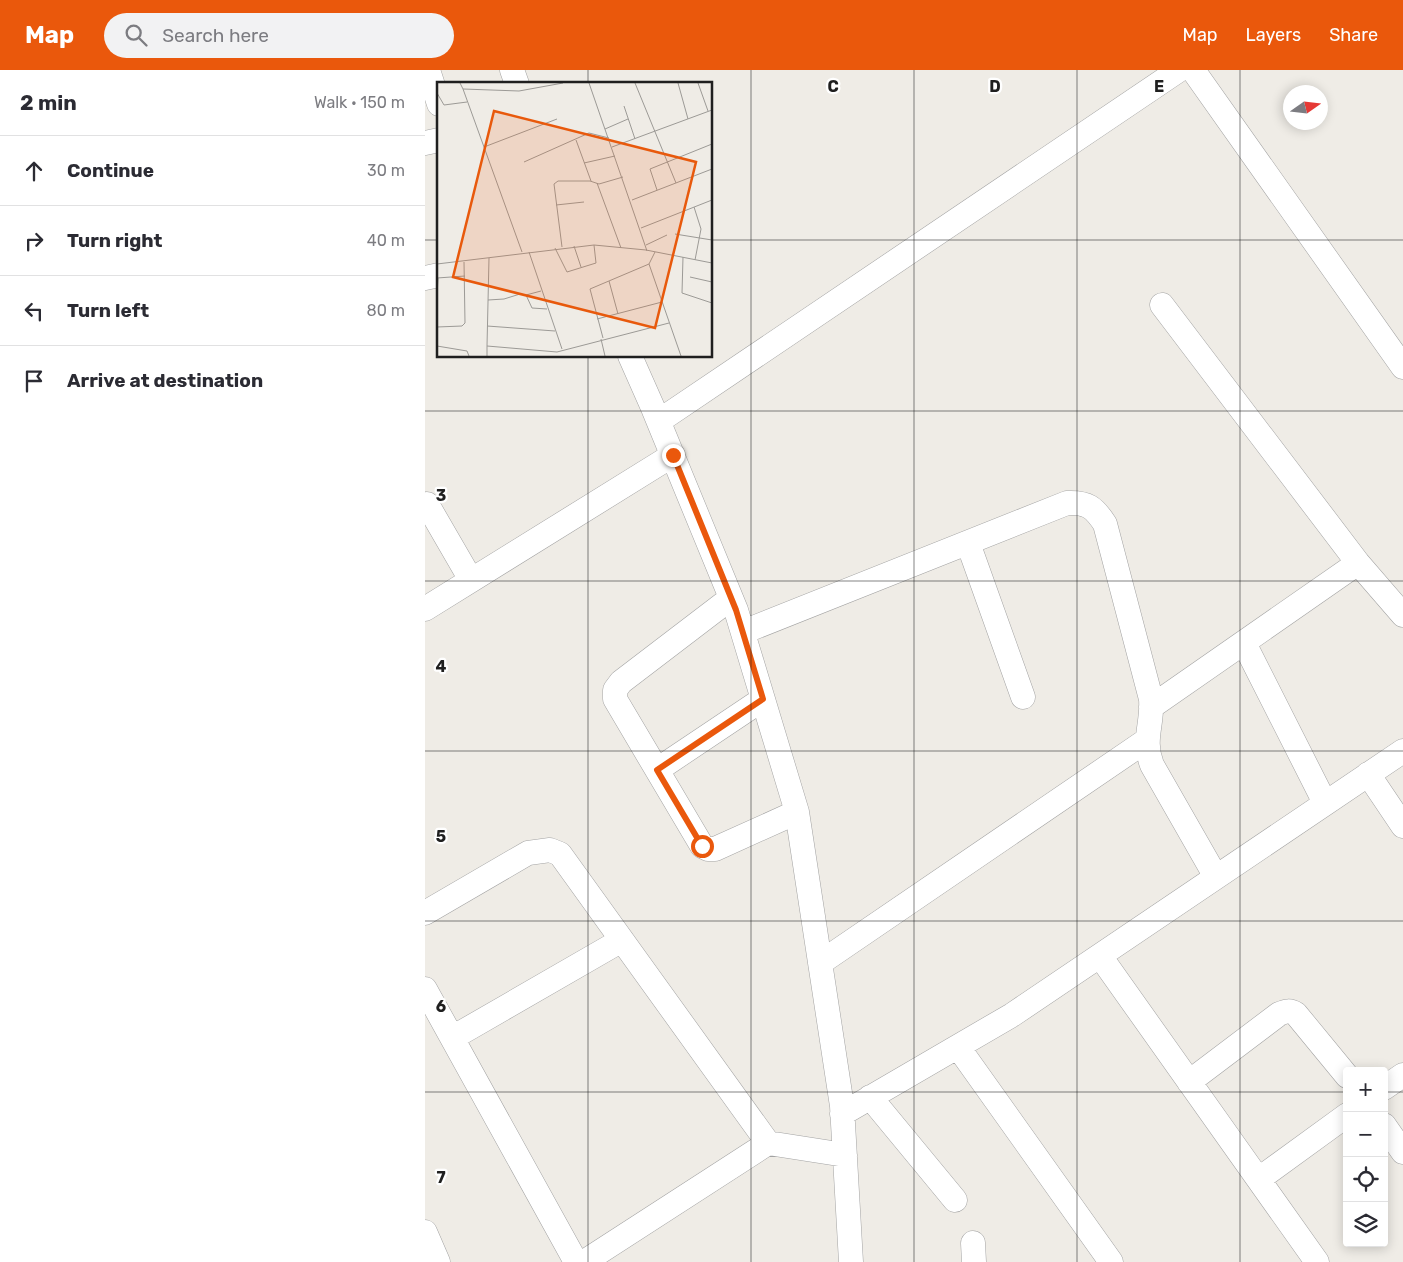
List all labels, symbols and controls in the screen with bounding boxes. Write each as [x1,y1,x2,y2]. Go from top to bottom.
search box [104,13,454,58]
text: Map [25,21,74,49]
icon: search [122,21,150,49]
text: Search here [162,24,269,47]
text: Map [1183,24,1218,46]
text: Layers [1246,24,1301,46]
text: Share [1329,24,1378,46]
text: C [827,77,839,96]
text: D [989,77,1001,96]
text: E [1154,77,1164,96]
inset map [437,82,713,358]
north arrow [1283,85,1328,130]
text: 2 min [20,90,77,115]
text: Walk · 150 m [314,93,405,112]
icon: ahead [20,157,48,185]
text: Continue [67,159,154,182]
text: 30 m [367,161,405,180]
icon: right [20,227,48,255]
text: Turn right [67,229,162,252]
text: 40 m [367,231,405,250]
icon: left [20,297,48,325]
text: Turn left [67,299,149,322]
text: 80 m [367,301,405,320]
icon: arrive [20,367,48,395]
text: Arrive at destination [67,369,263,392]
route end [662,444,685,467]
text: 3 [436,486,446,505]
text: 4 [436,657,447,676]
text: 5 [436,827,446,846]
route start [691,835,714,858]
text: 6 [436,997,446,1016]
map controls [1343,1067,1388,1247]
button: + [1343,1067,1388,1112]
button: − [1343,1112,1388,1157]
button: locate [1343,1157,1388,1202]
text: 7 [436,1168,446,1187]
button: layers [1343,1202,1388,1247]

